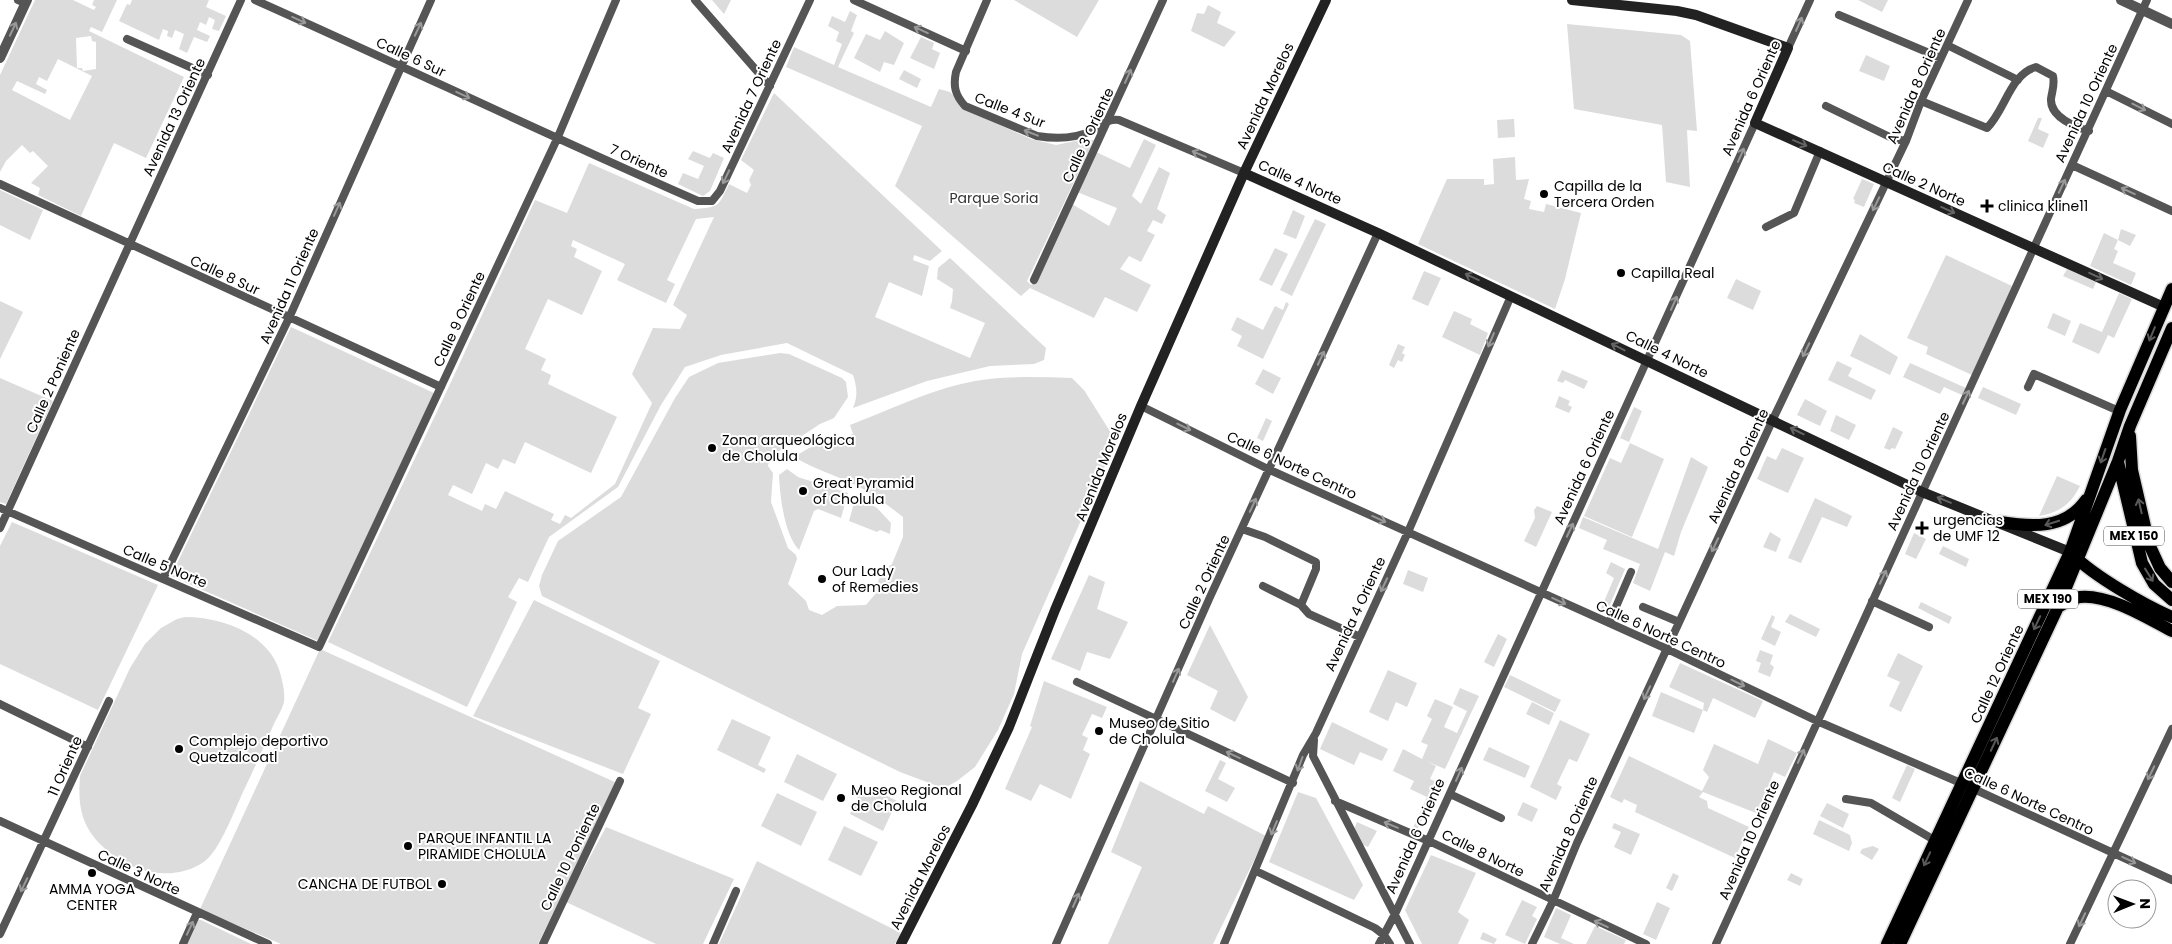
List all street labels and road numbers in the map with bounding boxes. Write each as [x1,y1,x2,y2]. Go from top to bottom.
street label: Avenida 8 Oriente [1882,25,1951,147]
street label: Calle 6 Sur [373,32,449,82]
street label: Avenida 7 Oriente [716,36,786,156]
street label: Avenida 6 Oriente [1716,37,1786,159]
street label: Avenida Morelos [1231,39,1299,153]
street label: Avenida 10 Oriente [2050,40,2122,166]
street label: Avenida 13 Oriente [138,54,210,179]
street label: Calle 3 Oriente [1057,84,1119,186]
street label: Calle 4 Sur [972,87,1048,133]
street label: 7 Oriente [606,139,672,183]
street label: Calle 4 Norte [1255,155,1345,210]
street label: Calle 2 Norte [1879,157,1969,211]
street label: Avenida 11 Oriente [254,225,324,347]
street label: Calle 8 Sur [187,250,263,300]
street label: Calle 9 Oriente [428,268,490,370]
street label: Calle 2 Poniente [21,325,85,436]
street label: Calle 4 Norte [1622,325,1712,383]
street label: Avenida 8 Oriente [1703,405,1774,527]
street label: Avenida 6 Oriente [1549,406,1620,528]
street label: Avenida 10 Oriente [1882,408,1954,534]
street label: Avenida Morelos [1070,410,1132,524]
street label: Calle 6 Norte Centro [1224,426,1360,504]
road number: MEX 150 [2104,526,2164,546]
street label: Calle 2 Oriente [1173,531,1235,633]
street label: Calle 5 Norte [120,539,211,593]
street label: Avenida 4 Oriente [1320,553,1391,675]
road number: MEX 190 [2018,590,2078,608]
street label: Calle 6 Norte Centro [1593,595,1729,673]
street label: Calle 12 Oriente [1965,621,2029,727]
street label: 11 Oriente [43,733,87,799]
street label: Calle 6 Norte Centro [1961,762,2097,840]
street label: Avenida 8 Oriente [1534,773,1603,895]
street label: Avenida 6 Oriente [1380,775,1450,897]
street label: Avenida 10 Oriente [1714,777,1785,903]
street label: Calle 10 Poniente [535,800,605,914]
street label: Avenida Morelos [885,821,955,933]
street label: Calle 8 Norte [1438,824,1528,882]
street label: Calle 3 Norte [94,844,184,900]

